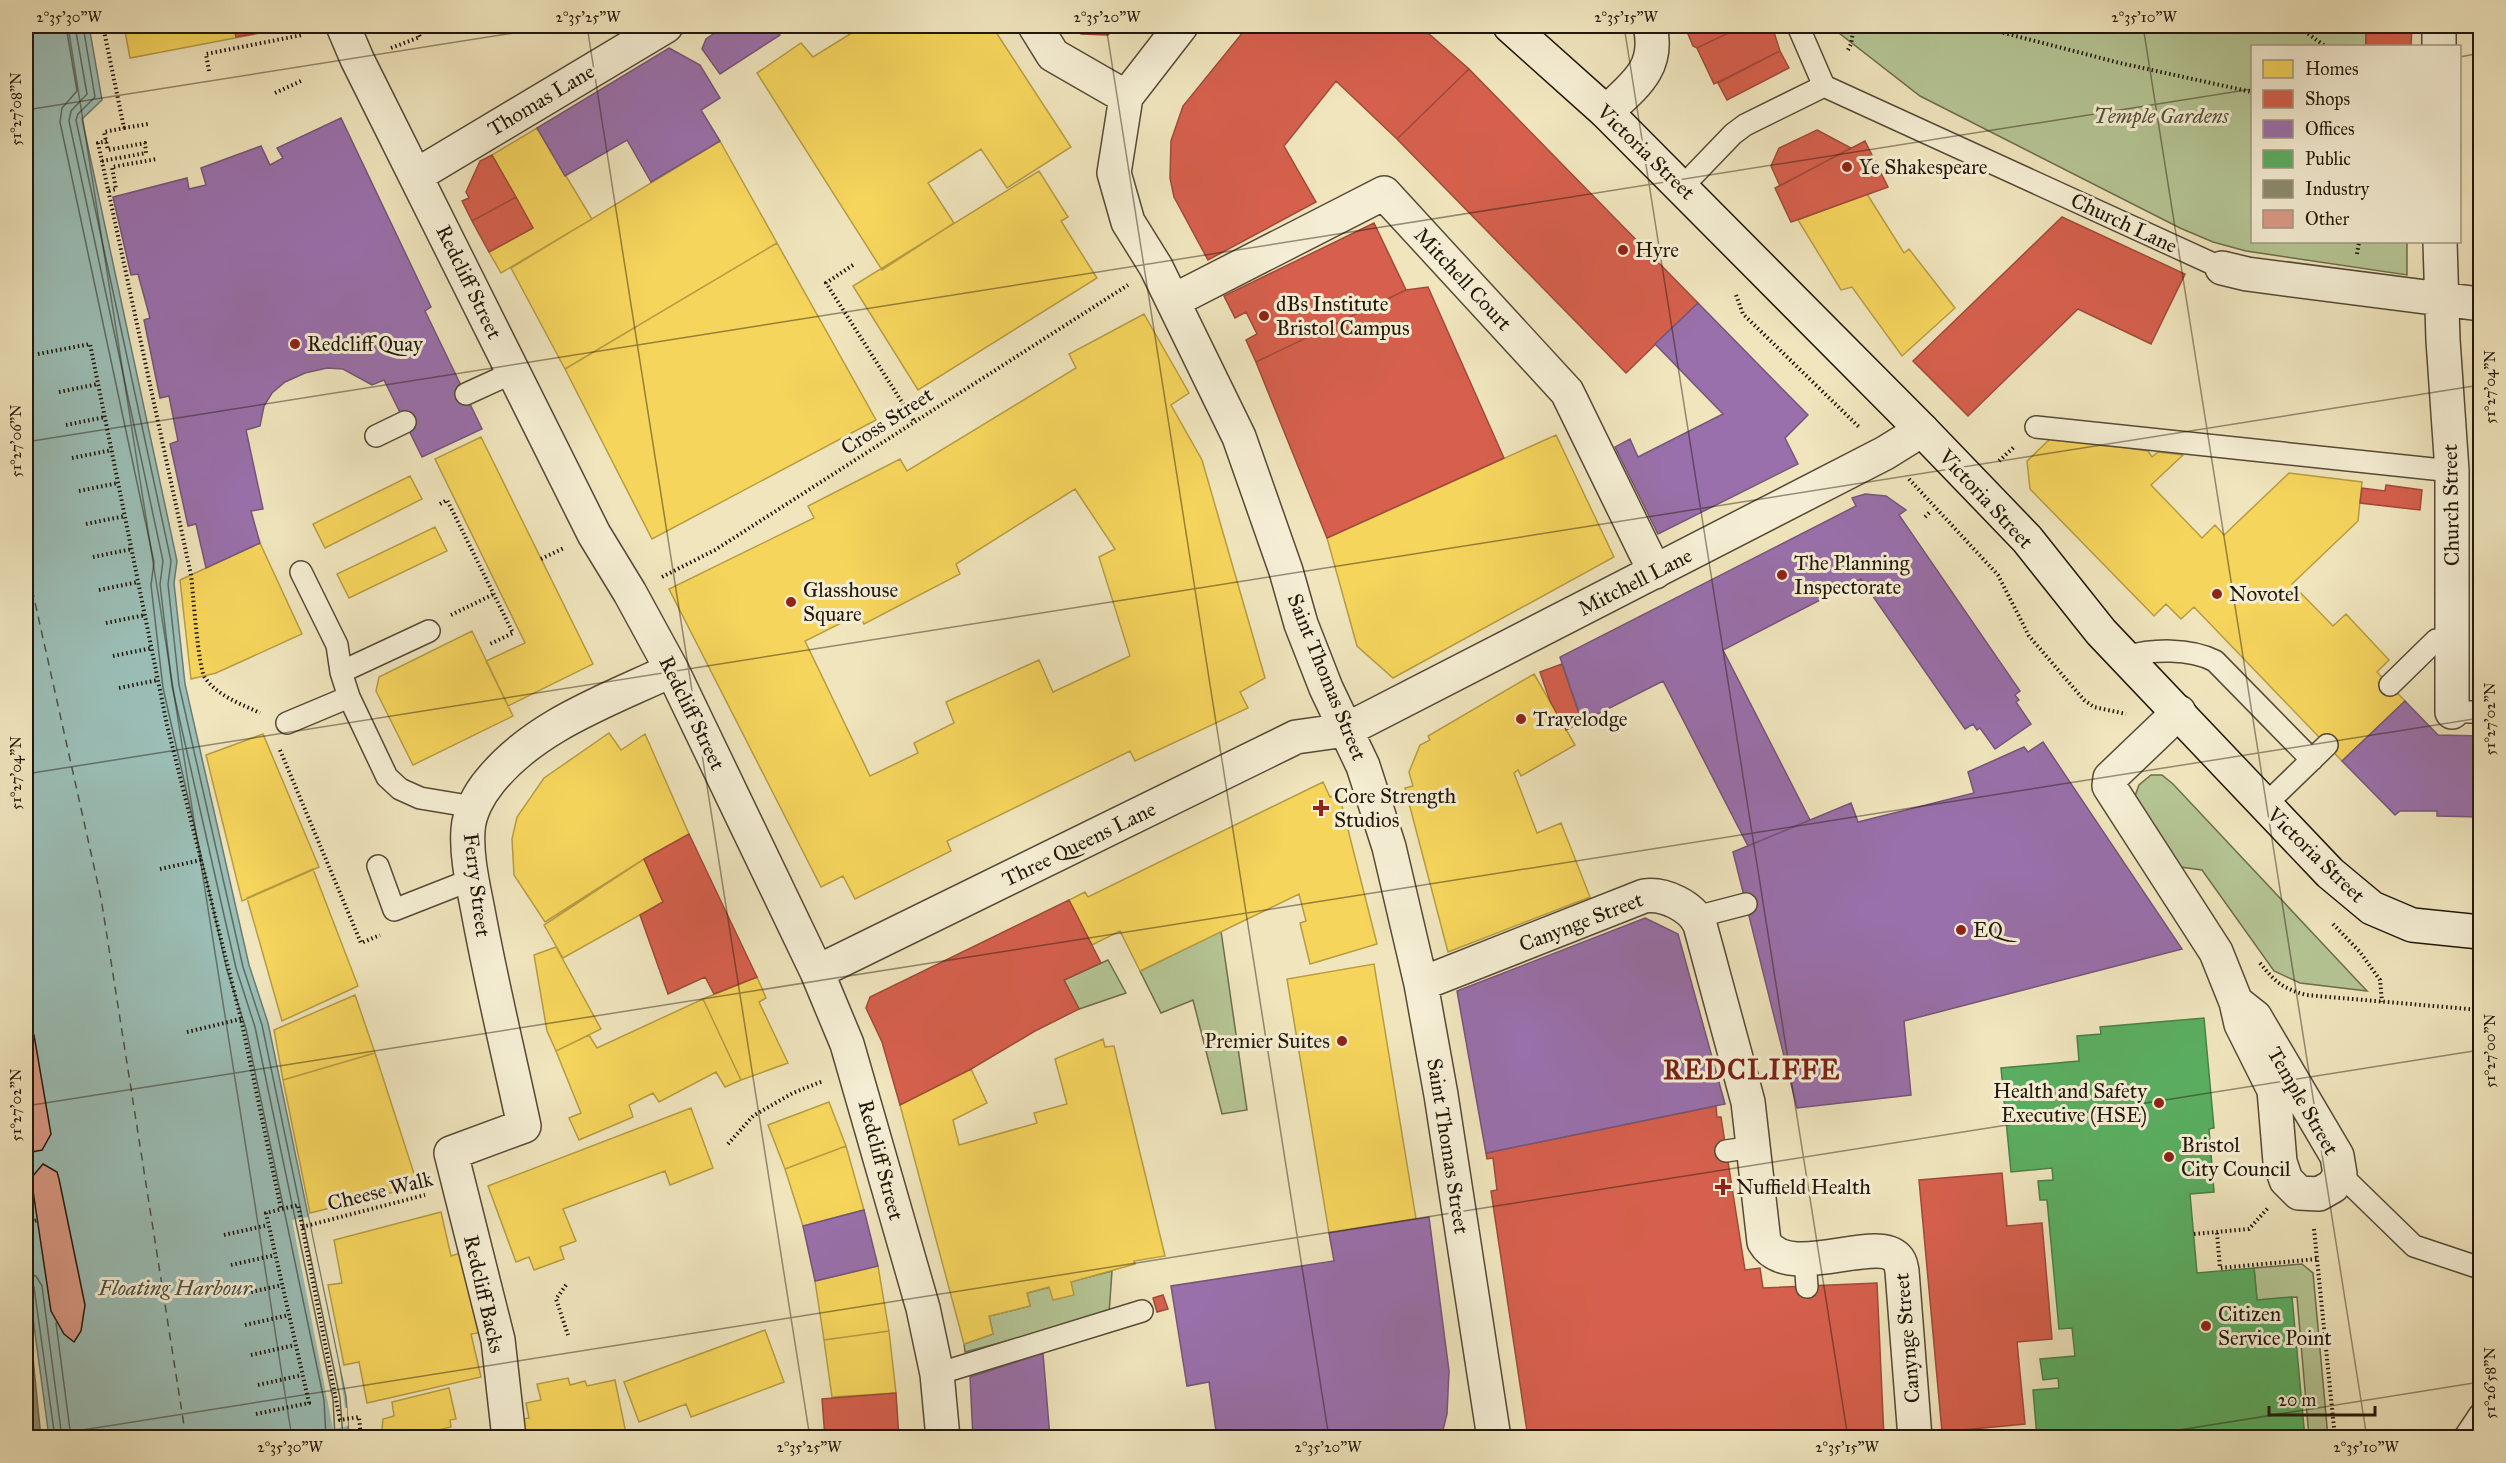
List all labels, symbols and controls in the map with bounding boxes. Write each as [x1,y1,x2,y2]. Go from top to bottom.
text: 2°35'30"W [36,8,102,26]
text: 2°35'25"W [555,8,621,26]
text: 2°35'20"W [1074,8,1141,26]
text: 2°35'15"W [1594,8,1659,26]
text: 2°35'10"W [2111,8,2177,26]
legend [2251,45,2461,243]
street label: Thomas Lane [483,58,599,142]
text: Homes [2305,58,2359,80]
text: 51°27'08"N [7,72,25,146]
text: Shops [2305,88,2350,110]
street label: Victoria Street [1591,98,1701,206]
park label: Temple Gardens [2093,103,2229,129]
text: Offices [2305,118,2355,140]
text: Public [2305,148,2351,170]
place label: Ye Shakespeare [1859,154,1988,180]
marker: Ye Shakespeare [1840,160,1854,174]
text: Industry [2305,178,2370,200]
street label: Church Lane [2067,187,2182,259]
text: Other [2305,208,2350,230]
street label: Redcliff Street [430,221,508,344]
street label: Mitchell Court [1409,222,1518,336]
place label: Hyre [1635,237,1679,263]
marker: Hyre [1616,243,1630,257]
place label: dBs Institute Bristol Campus [1276,291,1410,341]
marker: dBs Institute Bristol Campus [1257,309,1271,323]
place label: Redcliff Quay [307,331,424,357]
marker: Redcliff Quay [288,337,302,351]
text: 51°27'04"N [2481,350,2499,424]
street label: Cross Street [836,381,939,460]
text: 51°27'06"N [7,404,25,478]
street label: Victoria Street [1933,443,2039,555]
street label: Church Street [2437,443,2465,566]
street label: Mitchell Lane [1574,542,1697,622]
place label: The Planning Inspectorate [1794,550,1910,600]
marker: The Planning Inspectorate [1775,568,1789,582]
place label: Glasshouse Square [803,577,898,627]
place label: Novotel [2229,581,2300,607]
marker: Novotel [2210,587,2224,601]
street label: Saint Thomas Street [1282,590,1373,765]
marker: Glasshouse Square [784,595,798,609]
street label: Redcliff Street [653,652,731,775]
text: 51°27'02"N [2481,682,2499,755]
place label: Travelodge [1533,706,1628,732]
marker: Travelodge [1514,712,1528,726]
text: 51°27'04"N [7,736,25,810]
place label: Core Strength Studios [1334,783,1457,833]
street label: Three Queens Lane [998,796,1160,892]
marker: Core Strength Studios [1312,799,1330,817]
street label: Victoria Street [2261,801,2371,909]
street label: Ferry Street [458,832,496,939]
street label: Canynge Street [1515,886,1647,958]
place label: EQ [1973,917,2018,943]
marker: EQ [1954,923,1968,937]
text: 51°27'00"N [2481,1014,2499,1088]
place label: Premier Suites [1204,1028,1330,1054]
marker: Premier Suites [1335,1034,1349,1048]
street label: Temple Street [2262,1042,2345,1160]
district label: REDCLIFFE [1663,1053,1841,1086]
street label: Saint Thomas Street [1421,1056,1475,1236]
text: 51°27'02"N [7,1068,25,1141]
place label: Health and Safety Executive (HSE) [1993,1078,2148,1128]
marker: Health and Safety Executive (HSE) [2152,1096,2166,1110]
street label: Redcliff Street [852,1097,910,1224]
place label: Bristol City Council [2181,1132,2291,1182]
marker: Bristol City Council [2162,1150,2176,1164]
street label: Cheese Walk [325,1165,436,1217]
place label: Nuffield Health [1736,1174,1871,1200]
marker: Nuffield Health [1714,1178,1732,1196]
street label: Redcliff Backs [458,1232,510,1356]
street label: Canynge Street [1888,1271,1926,1404]
water label: Floating Harbour [97,1274,254,1301]
place label: Citizen Service Point [2218,1301,2332,1351]
marker: Citizen Service Point [2199,1319,2213,1333]
text: 51°26'58"N [2481,1347,2499,1419]
scale bar [2269,1379,2376,1417]
text: 20 m [2278,1389,2316,1411]
text: 2°35'30"W [257,1438,323,1456]
text: 2°35'25"W [776,1438,842,1456]
text: 2°35'20"W [1295,1438,1362,1456]
text: 2°35'15"W [1815,1438,1880,1456]
text: 2°35'10"W [2333,1438,2399,1456]

